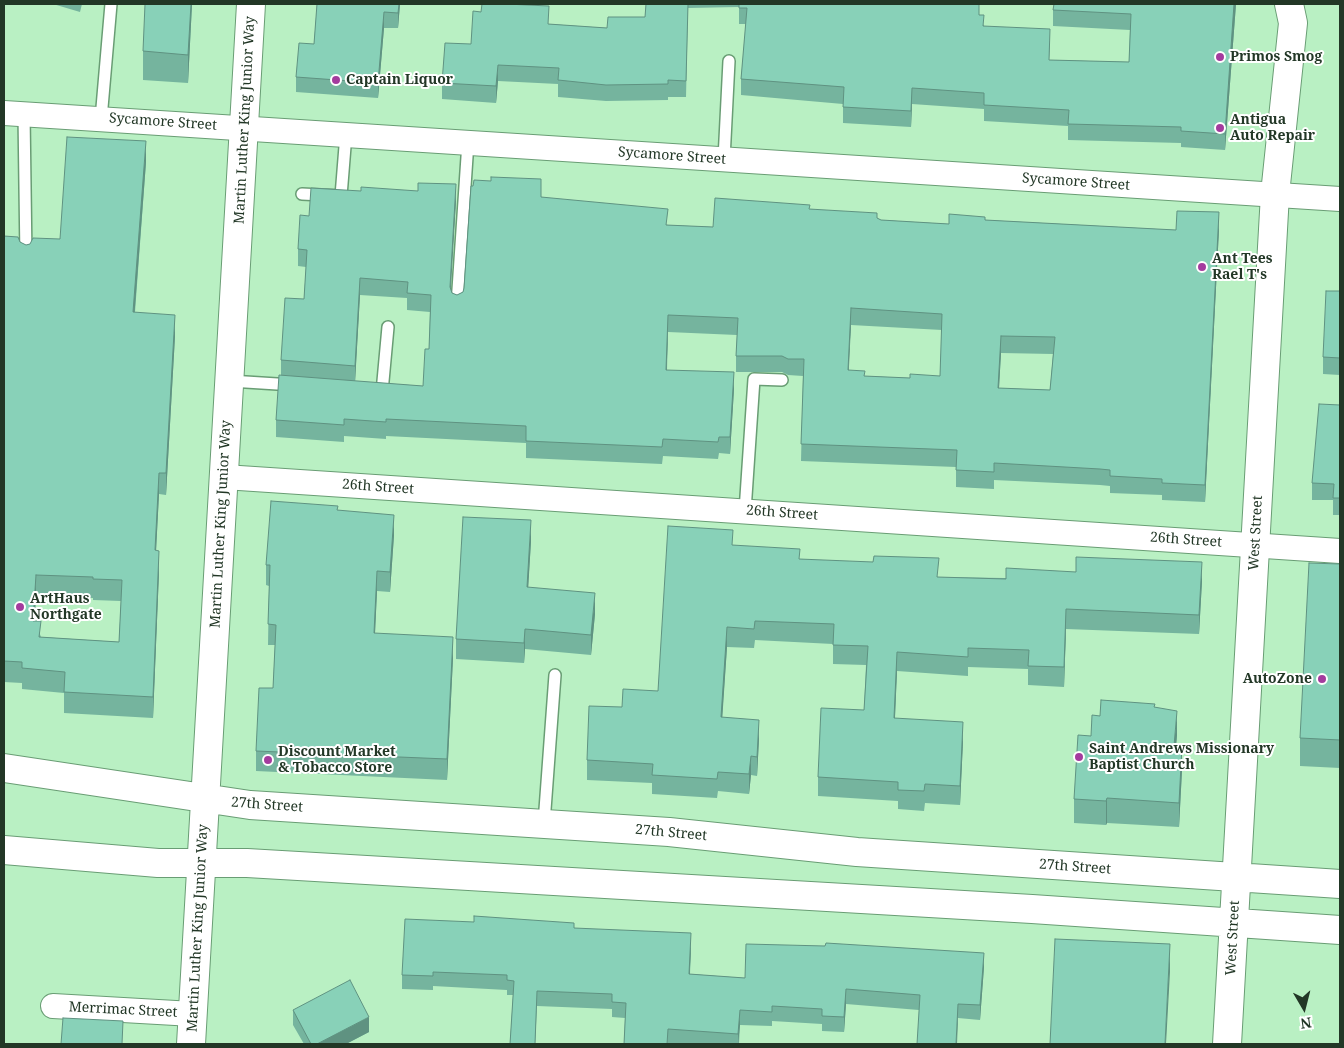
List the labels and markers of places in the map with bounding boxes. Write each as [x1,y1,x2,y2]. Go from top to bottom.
place label: Primos Smog [1230,49,1322,65]
marker: Primos Smog [1214,51,1226,63]
place label: Captain Liquor [346,72,453,88]
marker: Captain Liquor [330,74,342,86]
place label: Antigua Auto Repair [1230,112,1315,144]
marker: Antigua Auto Repair [1214,122,1226,134]
place label: Ant Tees Rael T's [1212,251,1273,284]
marker: Ant Tees Rael T's [1196,261,1208,273]
place label: ArtHaus Northgate [30,591,102,624]
marker: ArtHaus Northgate [14,601,26,613]
place label: AutoZone [1243,671,1312,687]
marker: AutoZone [1316,673,1328,685]
place label: Saint Andrews Missionary Baptist Church [1089,741,1274,774]
place label: Discount Market & Tobacco Store [278,744,396,776]
marker: Saint Andrews Missionary Baptist Church [1073,751,1085,763]
marker: Discount Market & Tobacco Store [262,754,274,766]

